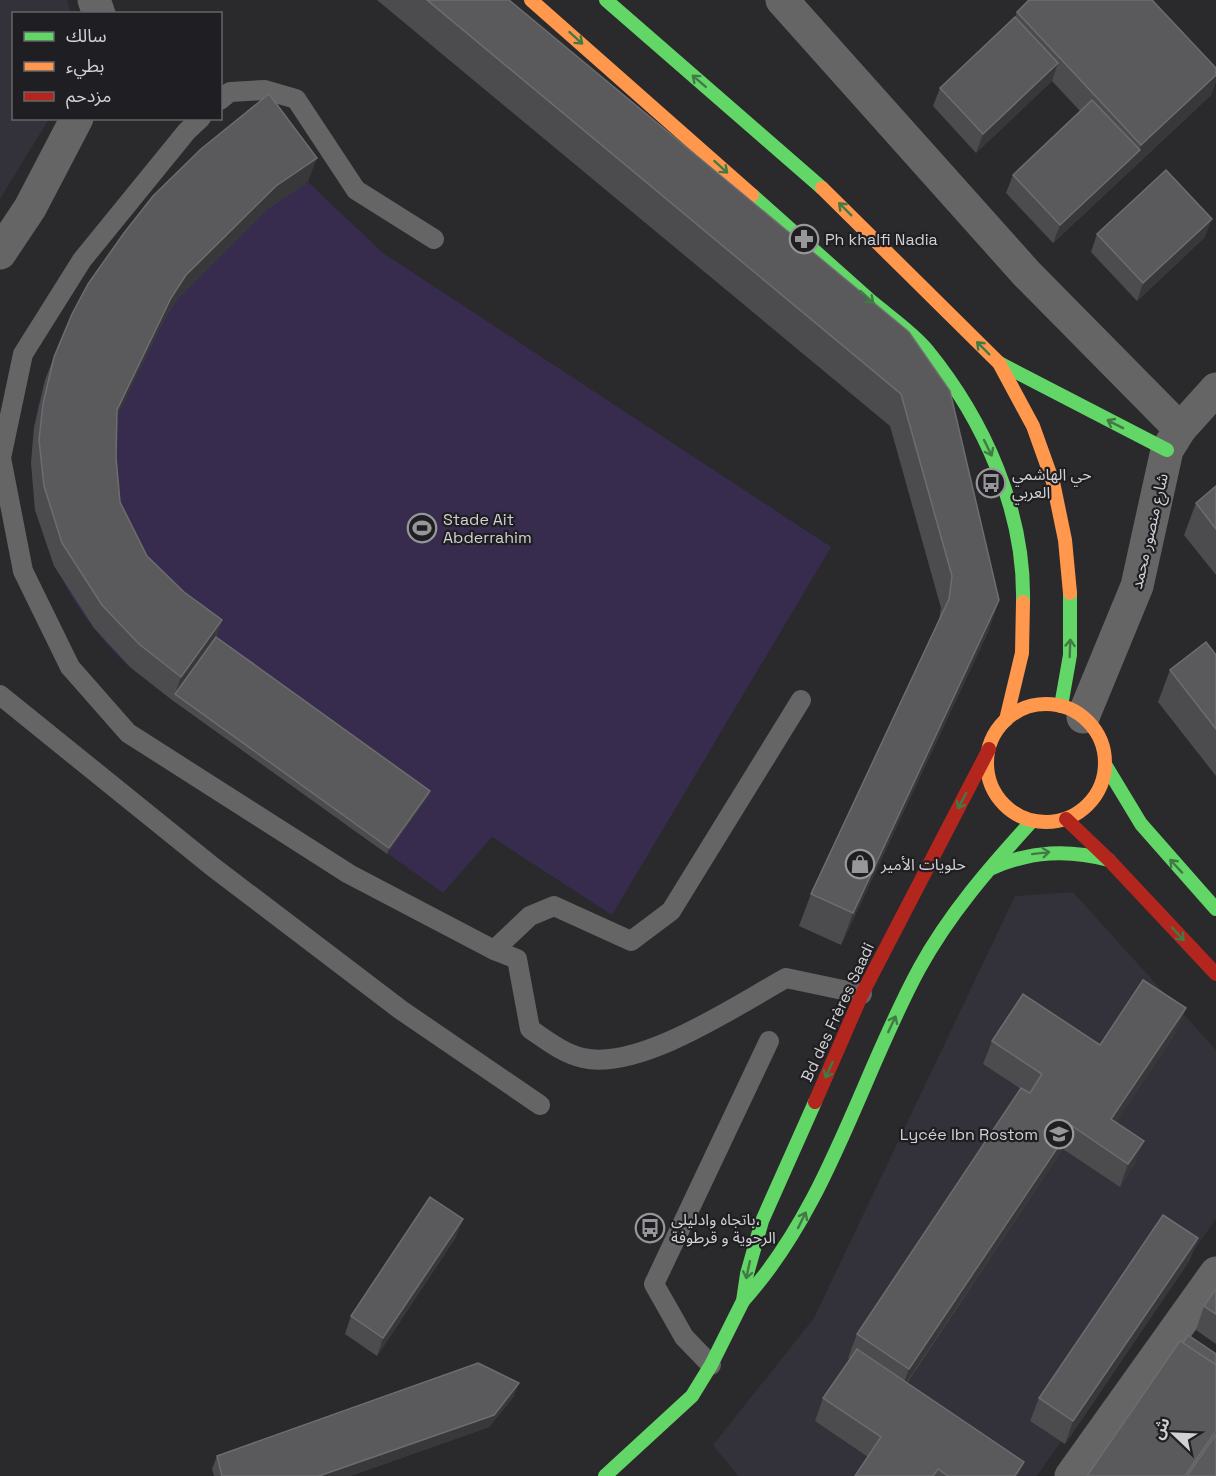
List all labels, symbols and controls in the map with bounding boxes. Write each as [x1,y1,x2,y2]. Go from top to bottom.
legend [12,12,222,120]
text: سالك [66,24,107,47]
one-way arrow [568,31,583,45]
text: بطيء [66,54,104,79]
one-way arrow [692,74,707,88]
text: مزدحم [66,84,111,109]
one-way arrow [714,160,729,174]
one-way arrow [838,202,853,217]
pharmacy icon: Ph khalfi Nadia [788,223,820,255]
place label: Ph khalfi Nadia [825,229,938,250]
one-way arrow [860,290,875,304]
one-way arrow [975,340,990,355]
one-way arrow [1107,417,1125,429]
one-way arrow [982,438,994,456]
place label: حي الهاشمي العربي [1012,464,1092,505]
bus stop icon: حي الهاشمي العربي [975,467,1007,499]
street label: شارع منصور محمد [1126,471,1175,592]
place label: Stade Ait Abderrahim [443,509,532,548]
sports icon: Stade Ait Abderrahim [406,512,438,544]
one-way arrow [1064,639,1076,659]
one-way arrow [956,791,967,809]
one-way arrow [1030,847,1050,858]
shop icon: حلويات الأمير [844,848,876,880]
place label: حلويات الأمير [880,854,966,875]
one-way arrow [1169,859,1183,874]
one-way arrow [1171,926,1185,941]
street label: Bd des Frères Saadi [796,939,879,1085]
one-way arrow [887,1015,899,1033]
one-way arrow [823,1060,834,1078]
school or university icon: Lycée Ibn Rostom [1043,1118,1075,1150]
place label: Lycée Ibn Rostom [900,1124,1038,1145]
place label: باتجاه وادليلي، الرحوية و قرطوفة [671,1209,776,1248]
bus stop icon: باتجاه وادليلي، الرحوية و قرطوفة [634,1212,666,1244]
one-way arrow [797,1212,808,1230]
one-way arrow [742,1260,754,1279]
north arrow [1144,1404,1204,1464]
text: ش [1147,1414,1175,1443]

